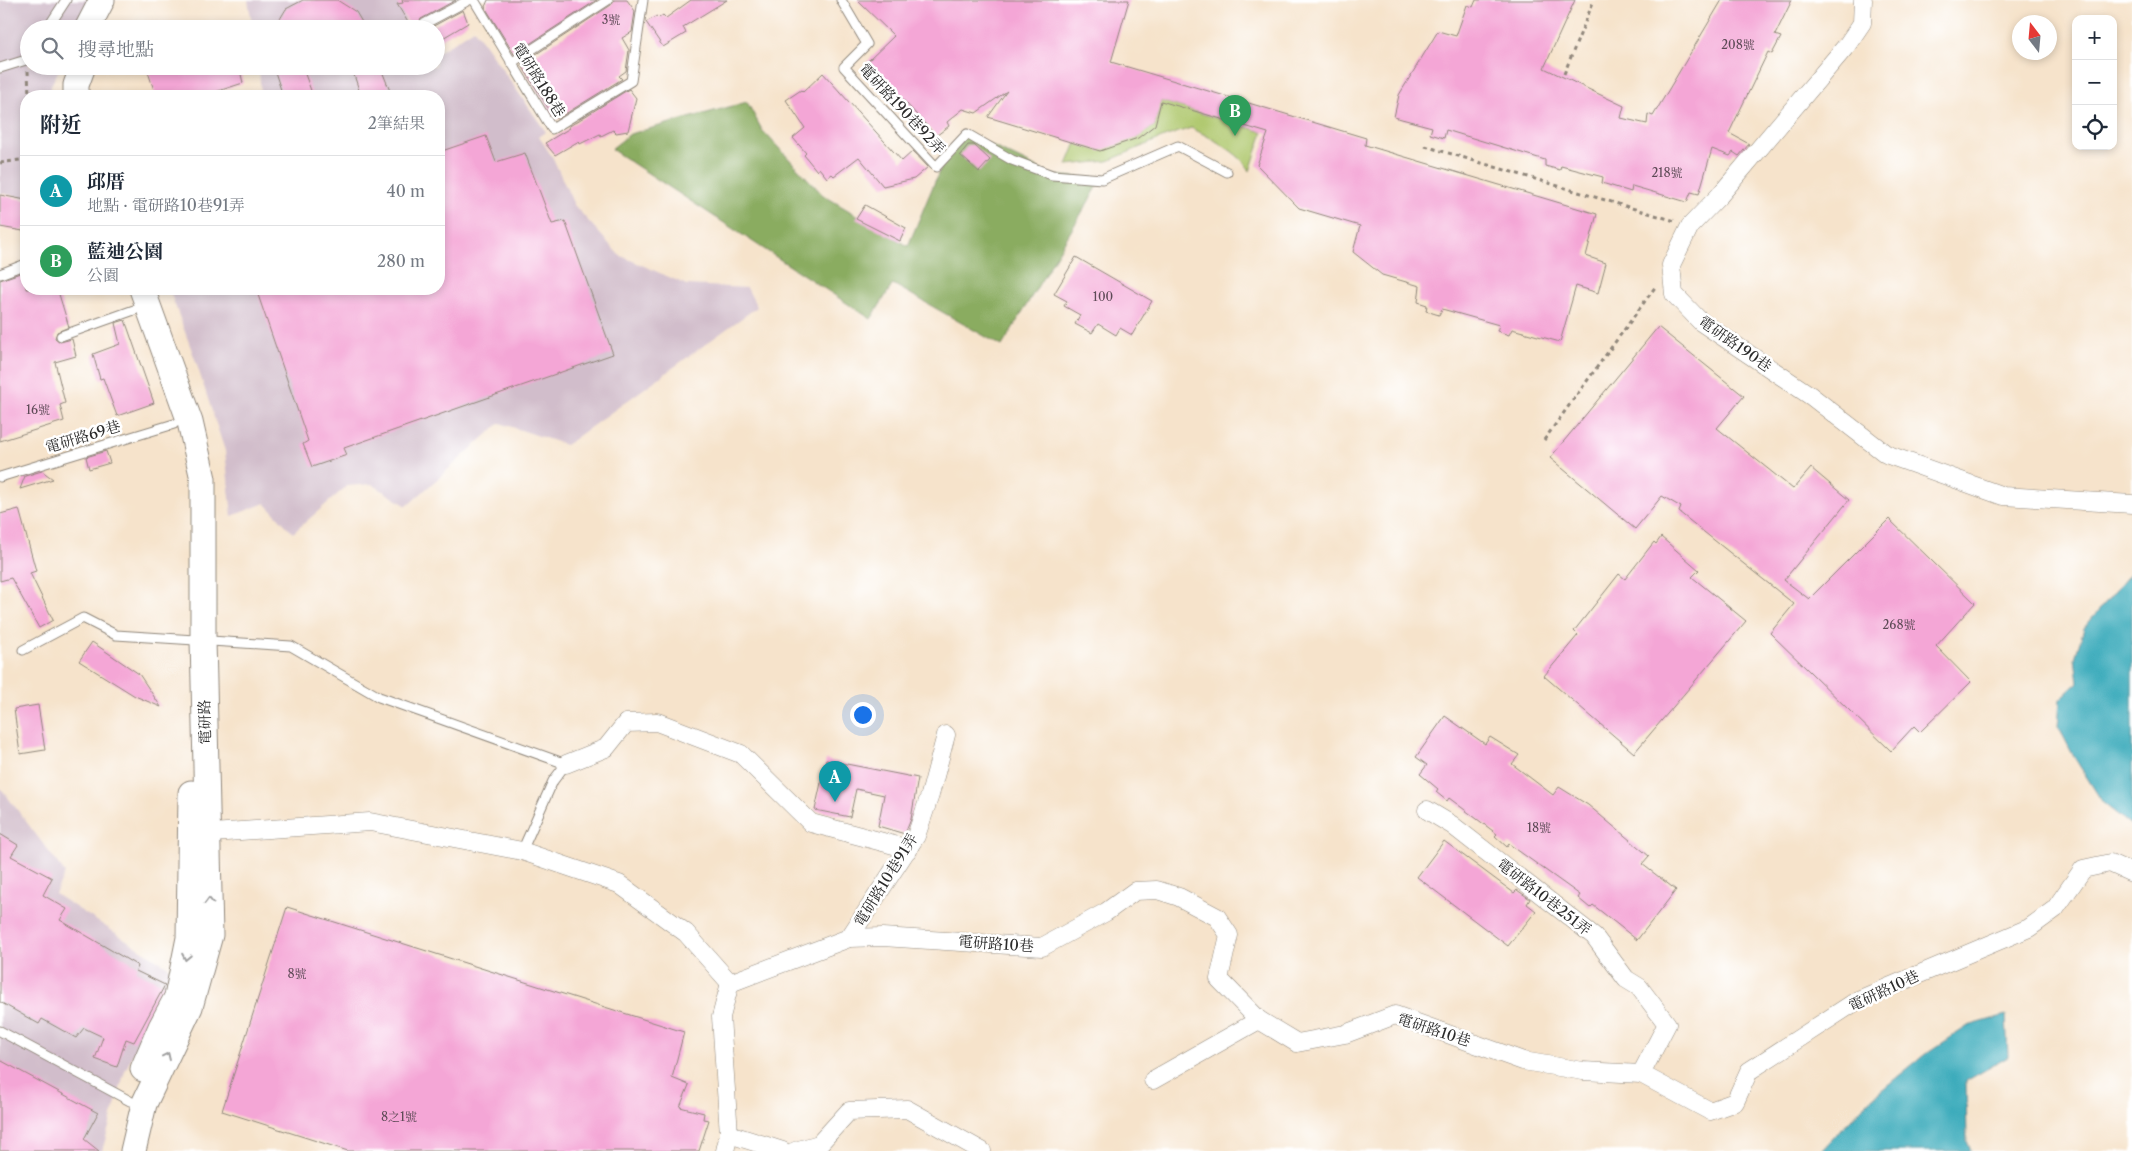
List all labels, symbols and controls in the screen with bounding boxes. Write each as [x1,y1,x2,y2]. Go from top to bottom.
house number: 3號 [602,12,620,27]
north arrow [2012,15,2057,60]
map controls [2072,15,2117,150]
button: + [2072,15,2117,60]
search box [20,20,445,75]
icon: search [38,34,66,62]
house number: 208號 [1721,37,1755,52]
text: 搜尋地點 [78,38,154,61]
street label: 電研路188巷 [509,39,570,120]
street label: 電研路190巷92弄 [856,59,949,158]
button: − [2072,60,2117,105]
pin: B [1219,95,1251,136]
button: locate [2072,105,2117,150]
text: 附近 [40,112,82,137]
text: 2筆結果 [368,113,425,133]
house number: 218號 [1651,165,1683,180]
text: 邱厝 [87,170,125,193]
text: A [50,181,62,201]
text: 40 m [386,181,425,201]
text: 地點 · 電研路10巷91弄 [87,195,245,215]
text: 藍迪公園 [87,240,163,263]
text: B [50,251,62,271]
text: 280 m [377,251,425,271]
text: 公園 [87,265,119,285]
house number: 100 [1093,289,1113,304]
street label: 電研路190巷 [1695,312,1775,376]
house number: 16號 [26,402,50,417]
street label: 電研路69巷 [43,416,123,457]
house number: 268號 [1882,617,1916,632]
street label: 電研路 [195,699,214,745]
your location [850,702,876,728]
pin: A [819,761,851,802]
house number: 18號 [1527,820,1551,835]
street label: 電研路10巷91弄 [849,830,922,930]
street label: 電研路10巷251弄 [1494,854,1595,939]
one-way arrow [204,897,214,905]
street label: 電研路10巷 [958,931,1035,956]
one-way arrow [181,952,191,961]
house number: 8號 [287,966,307,981]
street label: 電研路10巷 [1845,966,1922,1015]
street label: 電研路10巷 [1395,1009,1473,1050]
one-way arrow [161,1052,171,1061]
house number: 8之1號 [381,1109,417,1124]

